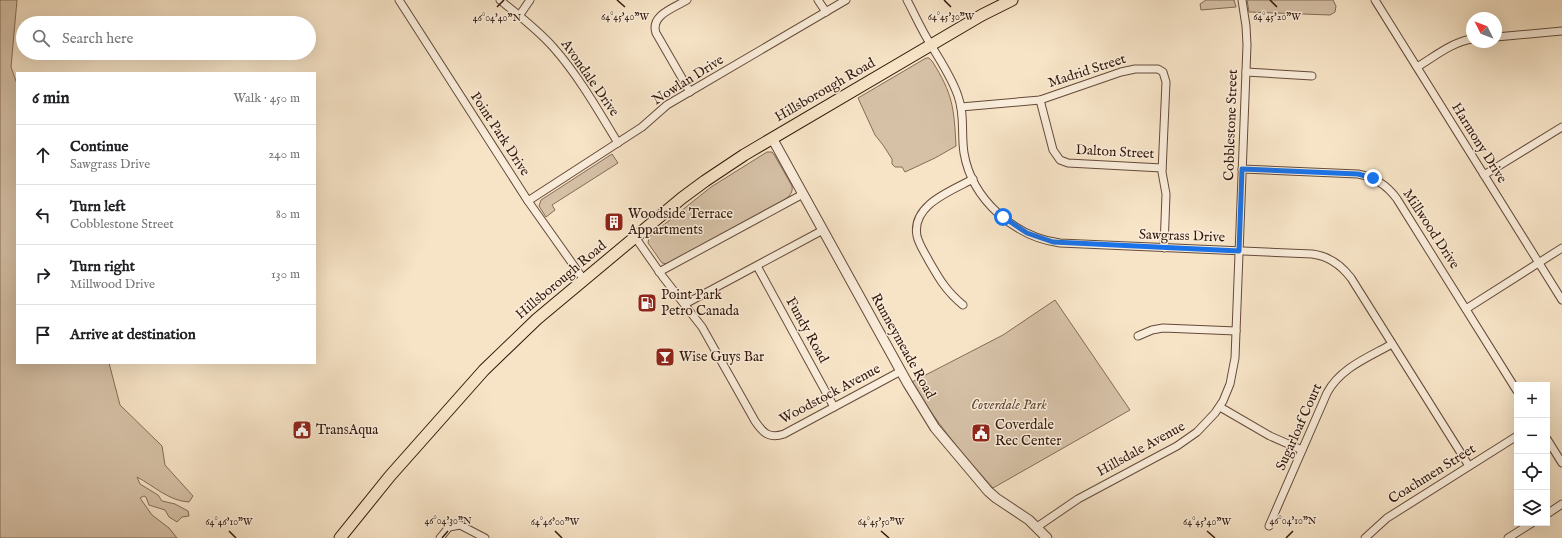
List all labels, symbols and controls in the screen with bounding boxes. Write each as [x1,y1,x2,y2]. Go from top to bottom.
text: 64°45'40"W [601,11,649,24]
text: 64°45'30"W [928,11,975,24]
text: 64°45'20"W [1253,11,1301,24]
text: 46°04'40"N [473,12,521,25]
north arrow [1466,12,1502,48]
search box [16,16,316,60]
icon: search [30,27,52,49]
text: Search here [62,29,133,48]
street label: Avondale Drive [556,35,623,120]
street label: Madrid Street [1046,50,1128,92]
street label: Nowlan Drive [649,51,728,109]
street label: Hillsborough Road [772,54,879,126]
street label: Cobblestone Street [1220,69,1242,181]
text: 6 min [32,88,70,109]
street label: Point Park Drive [466,89,534,180]
text: Walk · 450 m [233,90,300,107]
street label: Harmony Drive [1447,99,1511,187]
text: Continue [70,137,128,156]
street label: Dalton Street [1075,141,1155,163]
icon: ahead [32,144,54,166]
text: 240 m [268,146,300,163]
text: Sawgrass Drive [70,156,150,173]
route end [1364,169,1382,187]
street label: Millwood Drive [1399,186,1464,273]
text: Turn left [70,197,126,216]
icon: left [32,204,54,226]
place label: Woodside Terrace Appartments [627,205,733,239]
text: 80 m [276,206,300,223]
route start [994,208,1012,226]
building icon: Woodside Terrace Appartments [603,211,625,233]
text: Cobblestone Street [70,216,174,233]
street label: Sawgrass Drive [1138,225,1226,247]
street label: Hillsborough Road [512,236,610,323]
text: Turn right [70,257,135,276]
icon: right [32,264,54,286]
text: 130 m [271,266,300,283]
text: Millwood Drive [70,276,155,293]
place label: Point Park Petro Canada [661,286,740,320]
street label: Runneymeade Road [867,290,940,402]
fuel station icon: Point Park Petro Canada [636,292,658,314]
street label: Fundy Road [782,294,833,367]
icon: arrive [32,324,54,346]
text: Arrive at destination [70,325,196,344]
bar icon: Wise Guys Bar [654,346,676,368]
place label: Wise Guys Bar [679,348,764,366]
street label: Woodstock Avenue [776,360,884,428]
street label: Sugarloaf Court [1272,380,1326,473]
map controls [1514,382,1550,526]
button: + [1514,382,1550,418]
park label: Coverdale Park [971,396,1047,414]
place label: Coverdale Rec Center [995,416,1061,450]
street label: Hillsdale Avenue [1094,417,1189,481]
button: − [1514,418,1550,454]
public building icon: TransAqua [291,419,313,441]
place label: TransAqua [316,421,379,439]
public building icon: Coverdale Rec Center [970,422,992,444]
street label: Coachmen Street [1385,440,1479,508]
button: locate [1514,454,1550,490]
button: layers [1514,490,1550,526]
text: 46°04'30"N [424,515,472,528]
text: 46°04'10"N [1269,515,1317,528]
text: 64°46'10"W [205,516,253,529]
text: 64°46'00"W [531,516,580,529]
text: 64°45'50"W [858,516,905,529]
text: 64°45'40"W [1183,516,1231,529]

